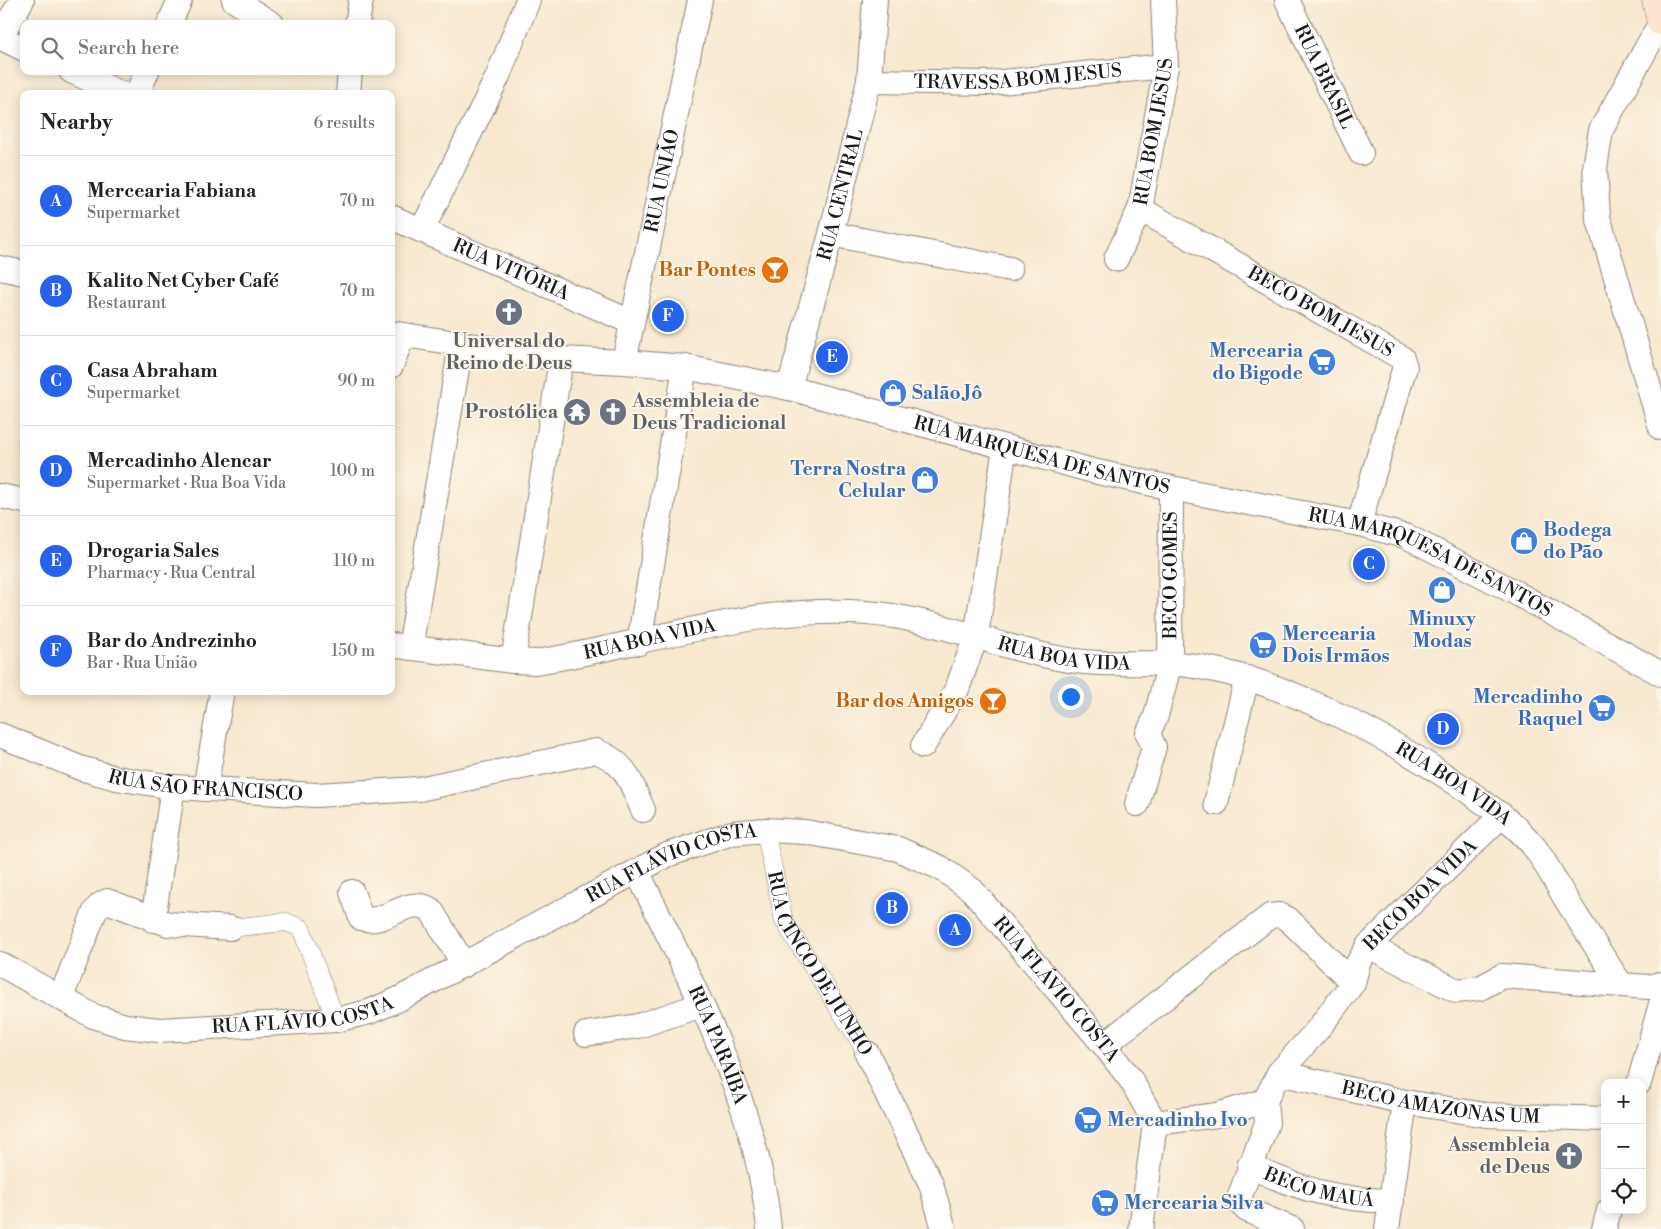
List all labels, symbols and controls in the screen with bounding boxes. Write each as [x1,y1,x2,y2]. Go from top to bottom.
search box [20,20,395,75]
street label: RUA BRASIL [1289,20,1359,133]
icon: search [38,34,66,62]
text: Search here [78,36,179,60]
street label: TRAVESSA BOM JESUS [913,58,1123,95]
street label: RUA BOM JESUS [1129,58,1178,207]
text: Nearby [40,110,113,136]
text: 6 results [314,113,375,133]
street label: RUA CENTRAL [812,126,869,263]
street label: RUA UNIÃO [639,127,685,235]
text: Mercearia Fabiana [87,179,256,203]
text: A [50,191,62,211]
text: 70 m [339,191,375,211]
text: Supermarket [87,203,181,223]
street label: RUA VITÓRIA [449,233,574,306]
bar icon: Bar Pontes [760,255,790,285]
place label: Bar Pontes [659,258,756,282]
street label: BECO BOM JESUS [1243,260,1398,363]
text: Kalito Net Cyber Café [87,269,279,293]
text: B [50,281,62,301]
text: 70 m [339,281,375,301]
text: Restaurant [87,293,166,313]
church icon: Universal do Reino de Deus [494,297,524,327]
pin: F [652,297,684,335]
place label: Universal do Reino de Deus [446,329,572,375]
pin: E [816,338,848,376]
place label: Mercearia do Bigode [1209,339,1304,385]
supermarket icon: Mercearia do Bigode [1307,347,1337,377]
text: Casa Abraham [87,359,218,383]
text: C [50,371,62,391]
text: 90 m [337,371,375,391]
shop icon: Salão Jô [878,378,908,408]
place label: Salão Jô [912,381,982,405]
text: Supermarket [87,383,181,403]
place label: Assembleia de Deus Tradicional [631,389,786,435]
temple icon: Prostólica [562,397,592,427]
church icon: Assembleia de Deus Tradicional [598,397,628,427]
place label: Prostólica [465,400,559,424]
street label: RUA MARQUESA DE SANTOS [911,411,1172,499]
text: Mercadinho Alencar [87,449,272,473]
place label: Terra Nostra Celular [791,457,907,503]
text: D [50,461,62,481]
text: 100 m [330,461,375,481]
shop icon: Terra Nostra Celular [910,465,940,495]
text: Supermarket · Rua Boa Vida [87,473,286,493]
street label: RUA MARQUESA DE SANTOS [1306,503,1557,623]
street label: BECO GOMES [1158,511,1183,640]
place label: Bodega do Pão [1543,518,1613,564]
shop icon: Bodega do Pão [1509,526,1539,556]
text: Drogaria Sales [87,539,219,563]
pin: C [1353,545,1385,583]
text: E [50,551,62,571]
text: 110 m [333,551,375,571]
text: Pharmacy · Rua Central [87,563,256,583]
shop icon: Minuxy Modas [1427,575,1457,605]
place label: Minuxy Modas [1408,607,1476,653]
street label: RUA BOA VIDA [581,613,719,665]
place label: Mercearia Dois Irmãos [1282,622,1390,668]
text: Bar do Andrezinho [87,629,257,653]
supermarket icon: Mercearia Dois Irmãos [1248,630,1278,660]
street label: RUA BOA VIDA [995,632,1132,675]
text: F [50,641,62,661]
text: 150 m [331,641,375,661]
text: Bar · Rua União [87,653,197,673]
your location [1058,684,1084,710]
place label: Mercadinho Raquel [1473,685,1583,731]
bar icon: Bar dos Amigos [978,686,1008,716]
place label: Bar dos Amigos [835,689,974,713]
supermarket icon: Mercadinho Raquel [1587,693,1617,723]
pin: D [1427,710,1459,748]
street label: RUA BOA VIDA [1391,736,1517,831]
street label: RUA SÃO FRANCISCO [105,764,304,806]
street label: RUA FLÁVIO COSTA [582,819,759,908]
street label: BECO BOA VIDA [1358,833,1483,956]
street label: RUA CINCO DE JUNHO [762,869,878,1060]
pin: B [876,889,908,927]
pin: A [939,911,971,949]
street label: RUA FLÁVIO COSTA [988,911,1125,1068]
street label: RUA PARAÍBA [683,982,753,1108]
street label: RUA FLÁVIO COSTA [211,991,398,1039]
street label: BECO AMAZONAS UM [1338,1076,1541,1129]
map controls [1601,1079,1646,1214]
button: + [1601,1079,1646,1124]
supermarket icon: Mercadinho Ivo [1073,1105,1103,1135]
place label: Mercadinho Ivo [1107,1108,1248,1132]
button: − [1601,1124,1646,1169]
place label: Assembleia de Deus [1447,1133,1551,1179]
church icon: Assembleia de Deus [1554,1141,1584,1171]
street label: BECO MAUÁ [1260,1162,1376,1212]
button: locate [1601,1169,1646,1214]
supermarket icon: Mercearia Silva [1090,1188,1120,1218]
place label: Mercearia Silva [1124,1191,1264,1215]

